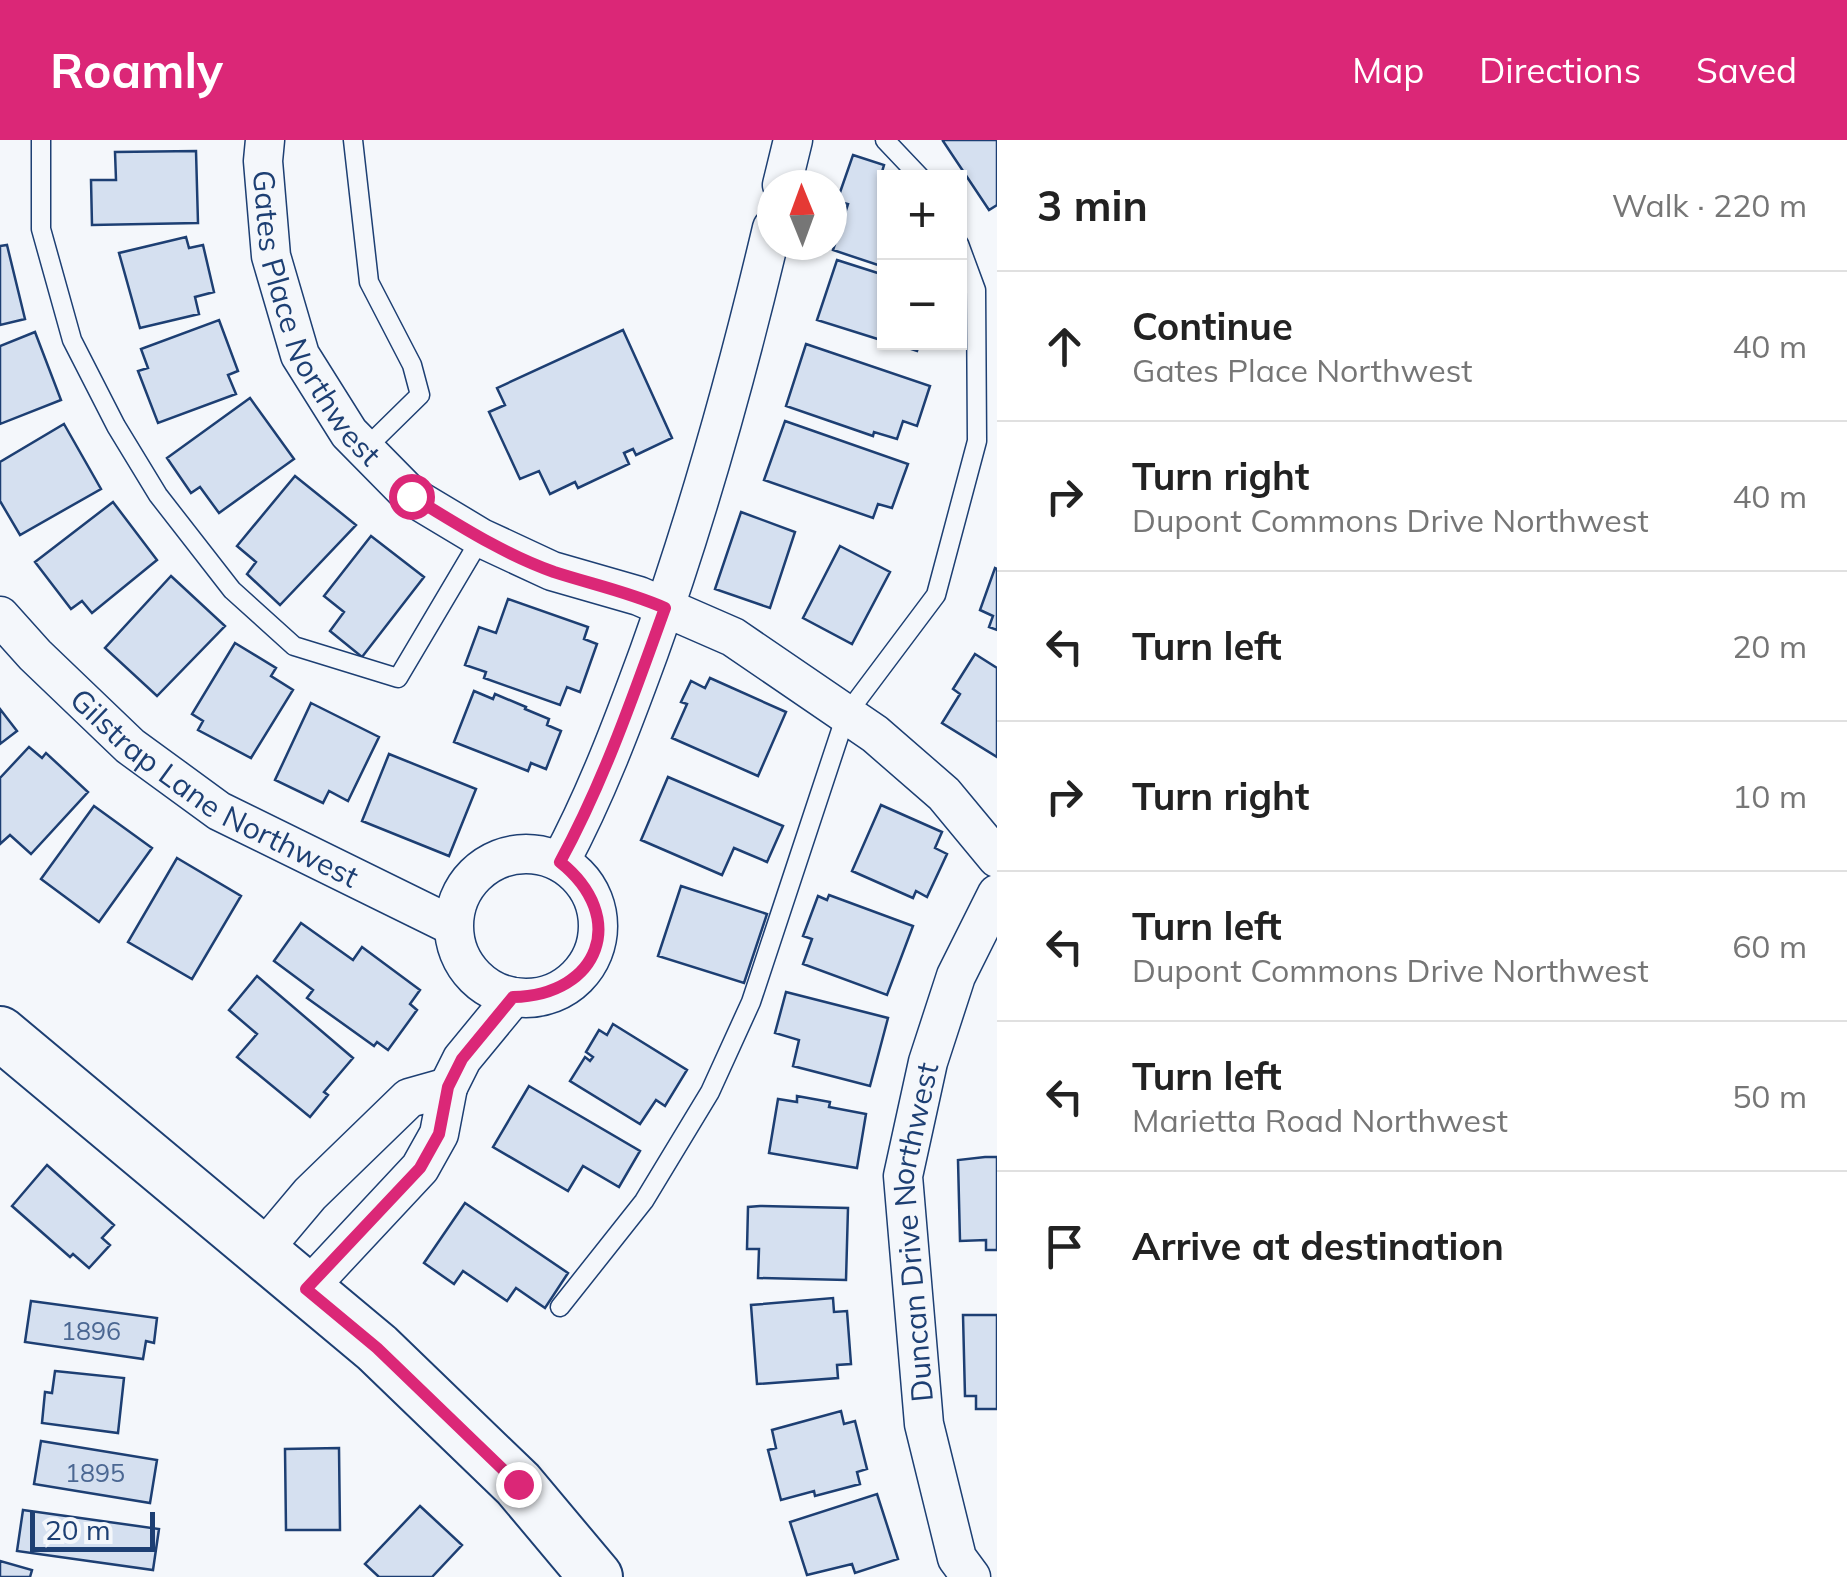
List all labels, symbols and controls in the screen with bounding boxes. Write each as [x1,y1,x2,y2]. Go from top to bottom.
text: Roamly [50,40,223,100]
text: Map [1352,48,1424,92]
text: Directions [1479,48,1641,92]
text: Saved [1696,48,1797,92]
street label: Gates Place Northwest [245,169,389,473]
north arrow [757,170,847,260]
map controls [877,170,967,350]
button: + [877,170,967,260]
text: 3 min [1037,179,1148,232]
text: Walk · 220 m [1612,185,1807,225]
button: − [877,260,967,350]
text: Continue [1132,302,1293,350]
icon: ahead [1037,319,1092,374]
text: 40 m [1732,326,1807,366]
text: Gates Place Northwest [1132,350,1473,390]
text: Turn right [1132,452,1309,500]
icon: right [1037,469,1092,524]
route start [389,474,435,520]
text: 40 m [1732,476,1807,516]
text: Dupont Commons Drive Northwest [1132,500,1649,540]
icon: left [1037,619,1092,674]
text: Turn left [1132,622,1282,670]
text: 20 m [1732,626,1807,666]
street label: Gilstrap Lane Northwest [62,680,365,896]
icon: right [1037,769,1092,824]
text: Turn right [1132,772,1309,820]
text: 10 m [1732,776,1807,816]
text: Turn left [1132,902,1282,950]
icon: left [1037,919,1092,974]
text: 60 m [1732,926,1807,966]
text: Dupont Commons Drive Northwest [1132,950,1649,990]
text: Turn left [1132,1052,1282,1100]
street label: Duncan Drive Northwest [883,1059,946,1404]
icon: left [1037,1069,1092,1124]
text: 50 m [1732,1076,1807,1116]
text: Marietta Road Northwest [1132,1100,1508,1140]
icon: arrive [1037,1219,1092,1274]
text: Arrive at destination [1132,1222,1504,1270]
house number: 1896 [61,1315,121,1346]
house number: 1895 [65,1457,125,1488]
route end [496,1462,542,1508]
scale bar [30,1507,155,1552]
text: 20 m [45,1512,111,1547]

